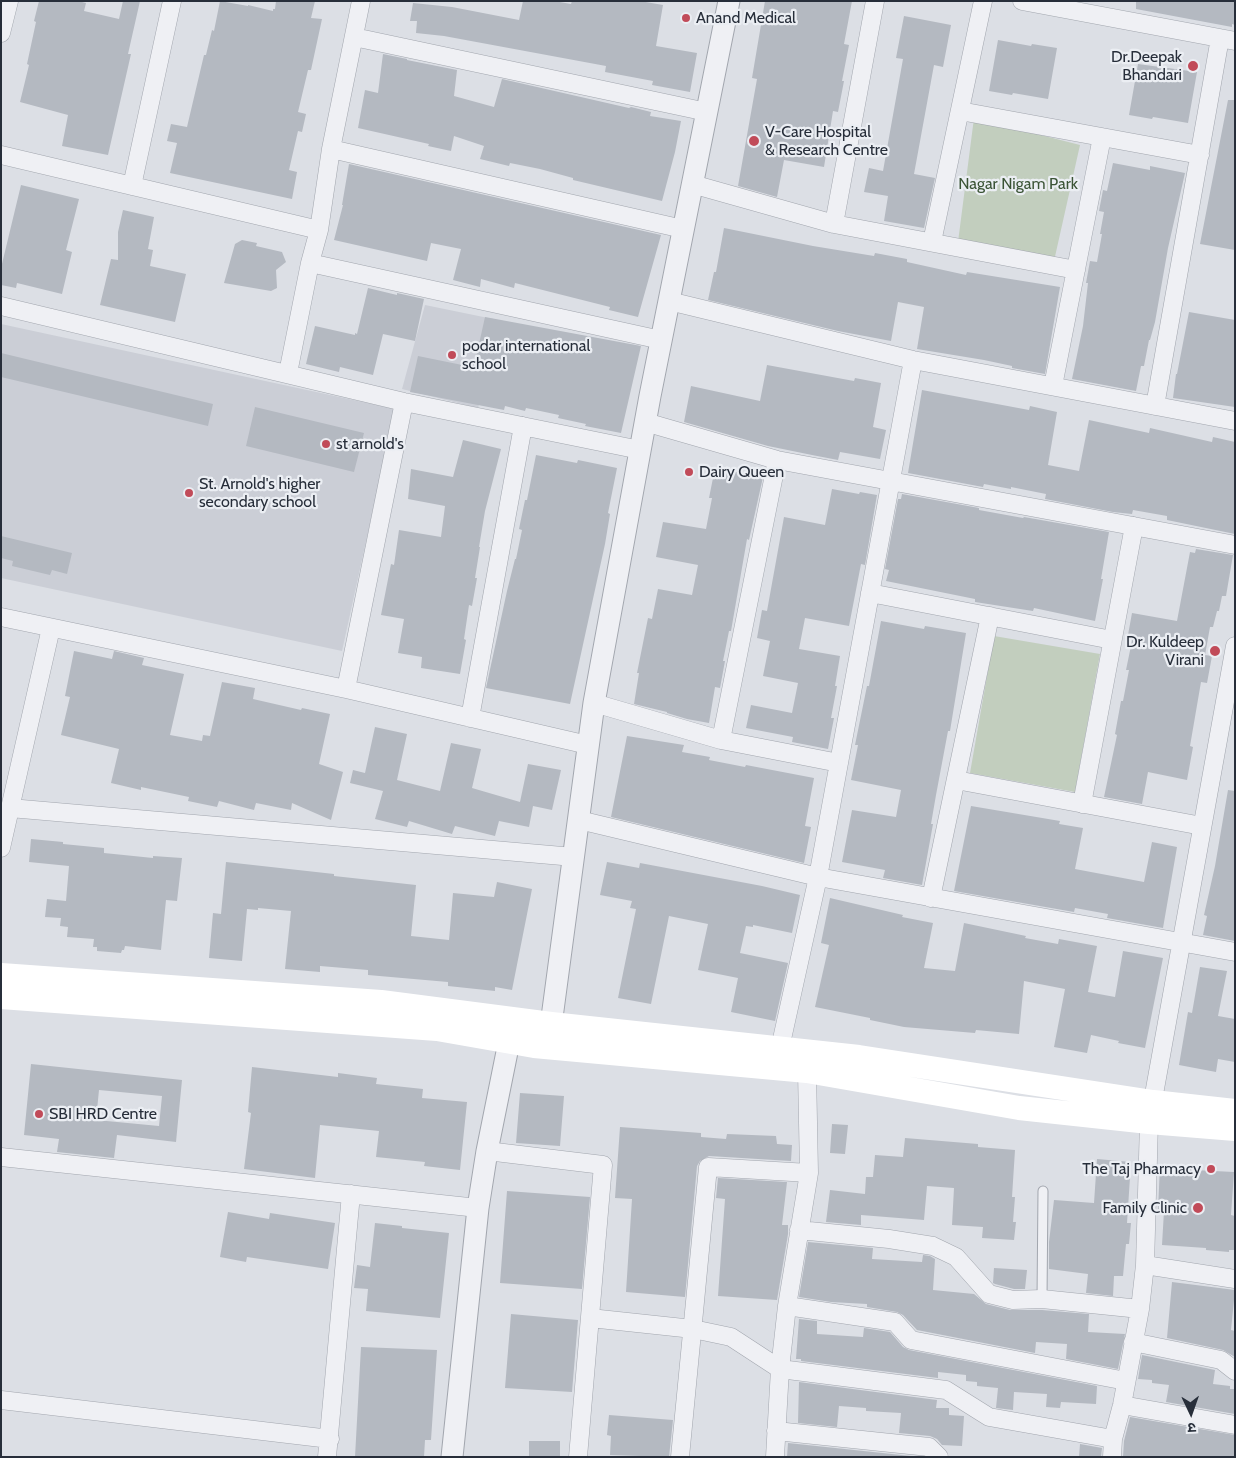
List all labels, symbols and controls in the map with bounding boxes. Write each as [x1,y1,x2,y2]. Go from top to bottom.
place label: Anand Medical [696,8,796,28]
marker: Anand Medical [680,12,692,24]
place label: Dr.Deepak Bhandari [1111,47,1182,85]
marker: Dr.Deepak Bhandari [1186,59,1200,73]
place label: V-Care Hospital & Research Centre [765,122,888,160]
marker: V-Care Hospital & Research Centre [747,134,761,148]
park label: Nagar Nigam Park [958,174,1078,194]
place label: podar international school [462,336,590,374]
marker: podar international school [446,349,458,361]
place label: st arnold's [336,434,404,454]
marker: st arnold's [320,438,332,450]
place label: Dairy Queen [699,462,784,482]
marker: Dairy Queen [683,466,695,478]
place label: St. Arnold's higher secondary school [199,474,320,512]
marker: St. Arnold's higher secondary school [183,487,195,499]
place label: Dr. Kuldeep Virani [1126,632,1204,670]
marker: Dr. Kuldeep Virani [1208,644,1222,658]
place label: SBI HRD Centre [49,1104,157,1124]
marker: SBI HRD Centre [33,1108,45,1120]
place label: The Taj Pharmacy [1082,1159,1201,1179]
marker: The Taj Pharmacy [1205,1163,1217,1175]
place label: Family Clinic [1102,1198,1187,1218]
marker: Family Clinic [1191,1201,1205,1215]
north arrow [1166,1388,1216,1438]
text: उ [1187,1419,1196,1437]

